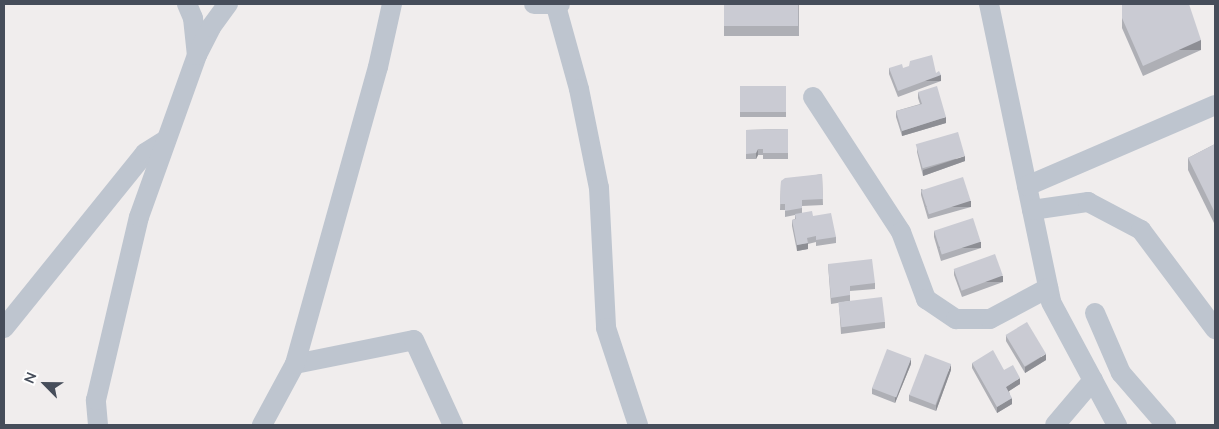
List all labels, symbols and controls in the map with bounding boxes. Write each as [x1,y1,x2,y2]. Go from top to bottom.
north arrow [20,359,70,409]
text: N [20,369,42,386]

